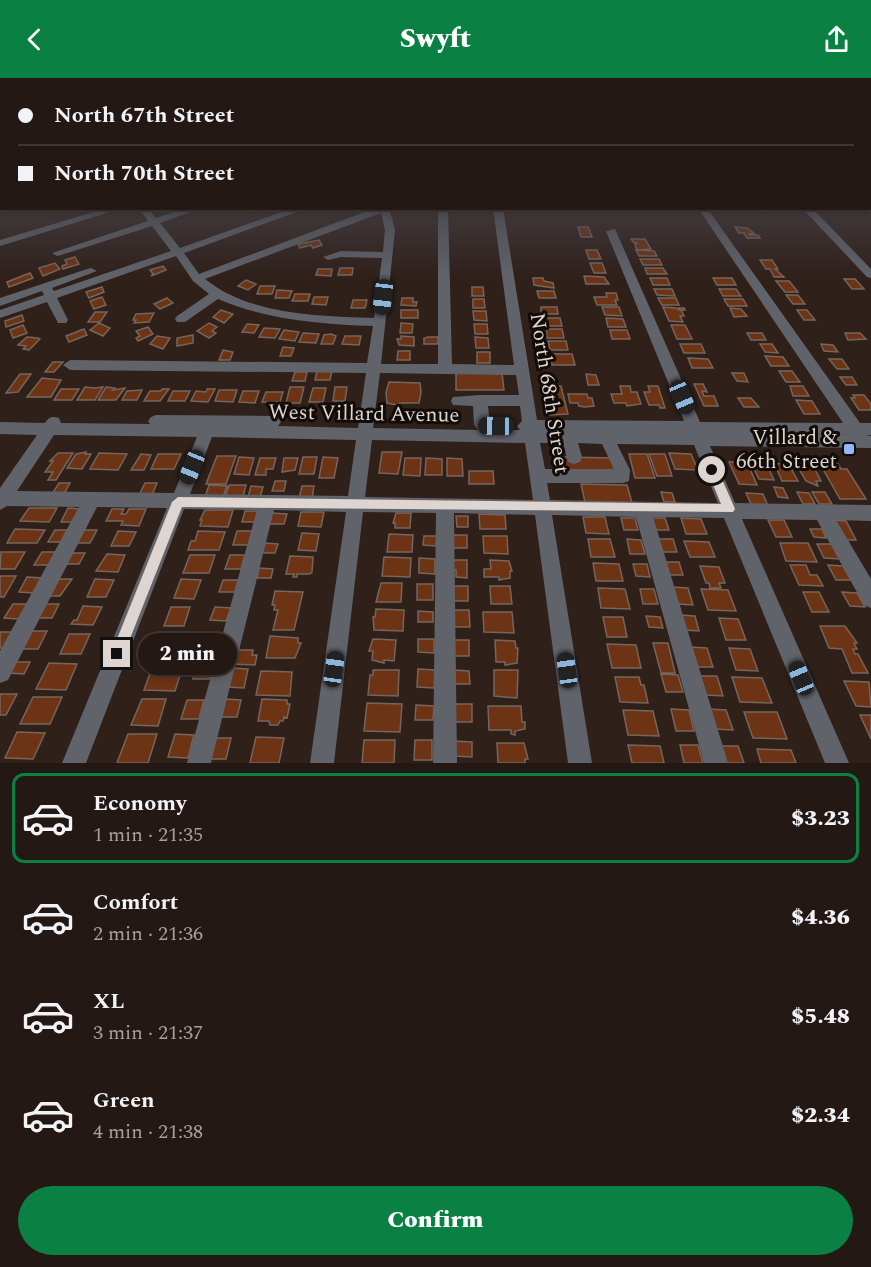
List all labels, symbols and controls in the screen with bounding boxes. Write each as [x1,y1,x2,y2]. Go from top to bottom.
text: Swyft [400,18,471,60]
icon: back [18,23,51,56]
icon: share [820,23,853,56]
text: North 67th Street [54,99,234,132]
text: North 70th Street [54,157,234,190]
car [372,278,394,316]
street label: North 68th Street [521,310,578,476]
car [667,377,697,417]
street label: West Villard Avenue [268,396,460,432]
car [478,417,514,435]
place label: Villard & 66th Street [736,422,837,478]
marker: Villard & 66th Street [842,442,856,456]
car [177,447,207,487]
route start [698,456,725,483]
callout: 2 min [138,633,237,675]
text: 2 min [160,639,215,669]
route end [103,640,130,667]
car [323,650,345,688]
car [556,651,578,689]
car [786,658,816,698]
text: Economy [93,787,186,820]
icon: car [21,791,75,845]
text: $3.23 [791,802,850,835]
text: 1 min · 21:35 [93,820,203,850]
text: Comfort [93,886,178,919]
icon: car [21,890,75,944]
text: $4.36 [791,901,850,934]
text: 2 min · 21:36 [93,919,203,949]
text: XL [93,985,124,1018]
icon: car [21,989,75,1043]
text: $5.48 [791,1000,850,1033]
text: 3 min · 21:37 [93,1018,203,1048]
text: Green [93,1084,155,1117]
icon: car [21,1088,75,1142]
text: $2.34 [791,1099,850,1132]
text: 4 min · 21:38 [93,1117,203,1147]
button: Confirm [18,1186,853,1255]

